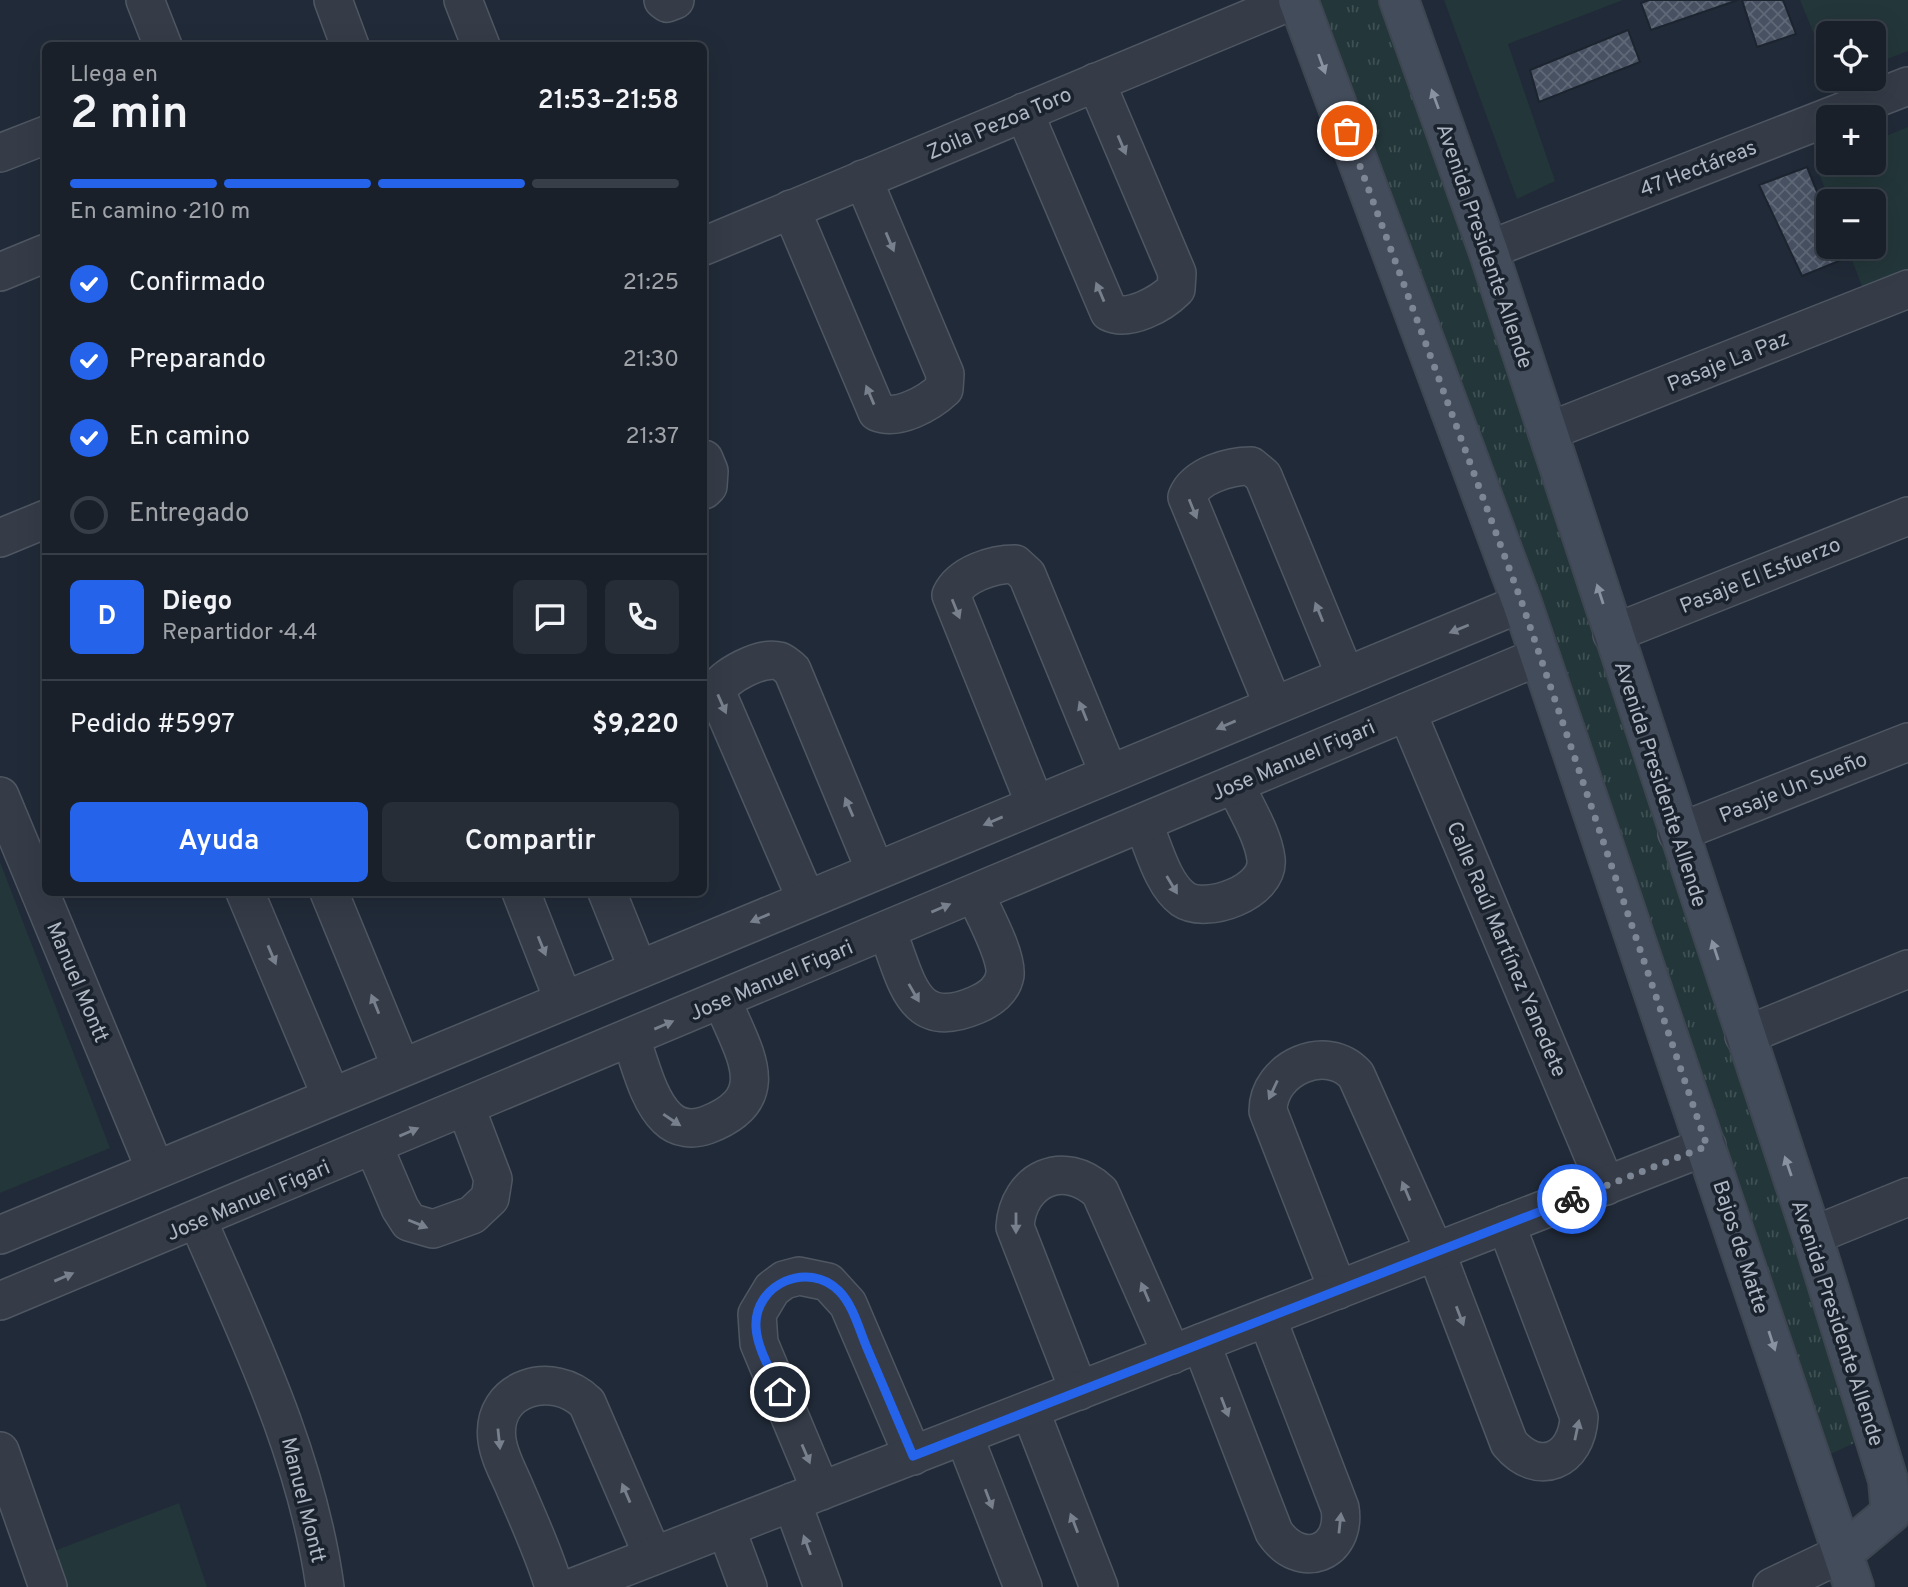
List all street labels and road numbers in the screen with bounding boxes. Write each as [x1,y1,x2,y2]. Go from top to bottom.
street label: Zoila Pezoa Toro [923,82,1076,167]
street label: Avenida Presidente Allende [1429,120,1538,373]
street label: 47 Hectáreas [1636,135,1761,204]
street label: Pasaje La Paz [1664,326,1793,399]
street label: Pasaje El Esfuerzo [1676,532,1845,621]
street label: Avenida Presidente Allende [1607,658,1712,911]
street label: Jose Manuel Figari [1208,715,1380,808]
street label: Pasaje Un Sueño [1716,746,1872,830]
street label: Calle Raúl Martínez Yanedete [1439,818,1572,1082]
street label: Manuel Montt [39,918,114,1047]
street label: Jose Manuel Figari [686,935,858,1028]
street label: Jose Manuel Figari [163,1155,335,1248]
street label: Bajos de Matte [1705,1177,1774,1318]
street label: Avenida Presidente Allende [1784,1197,1889,1450]
street label: Manuel Montt [274,1435,331,1566]

